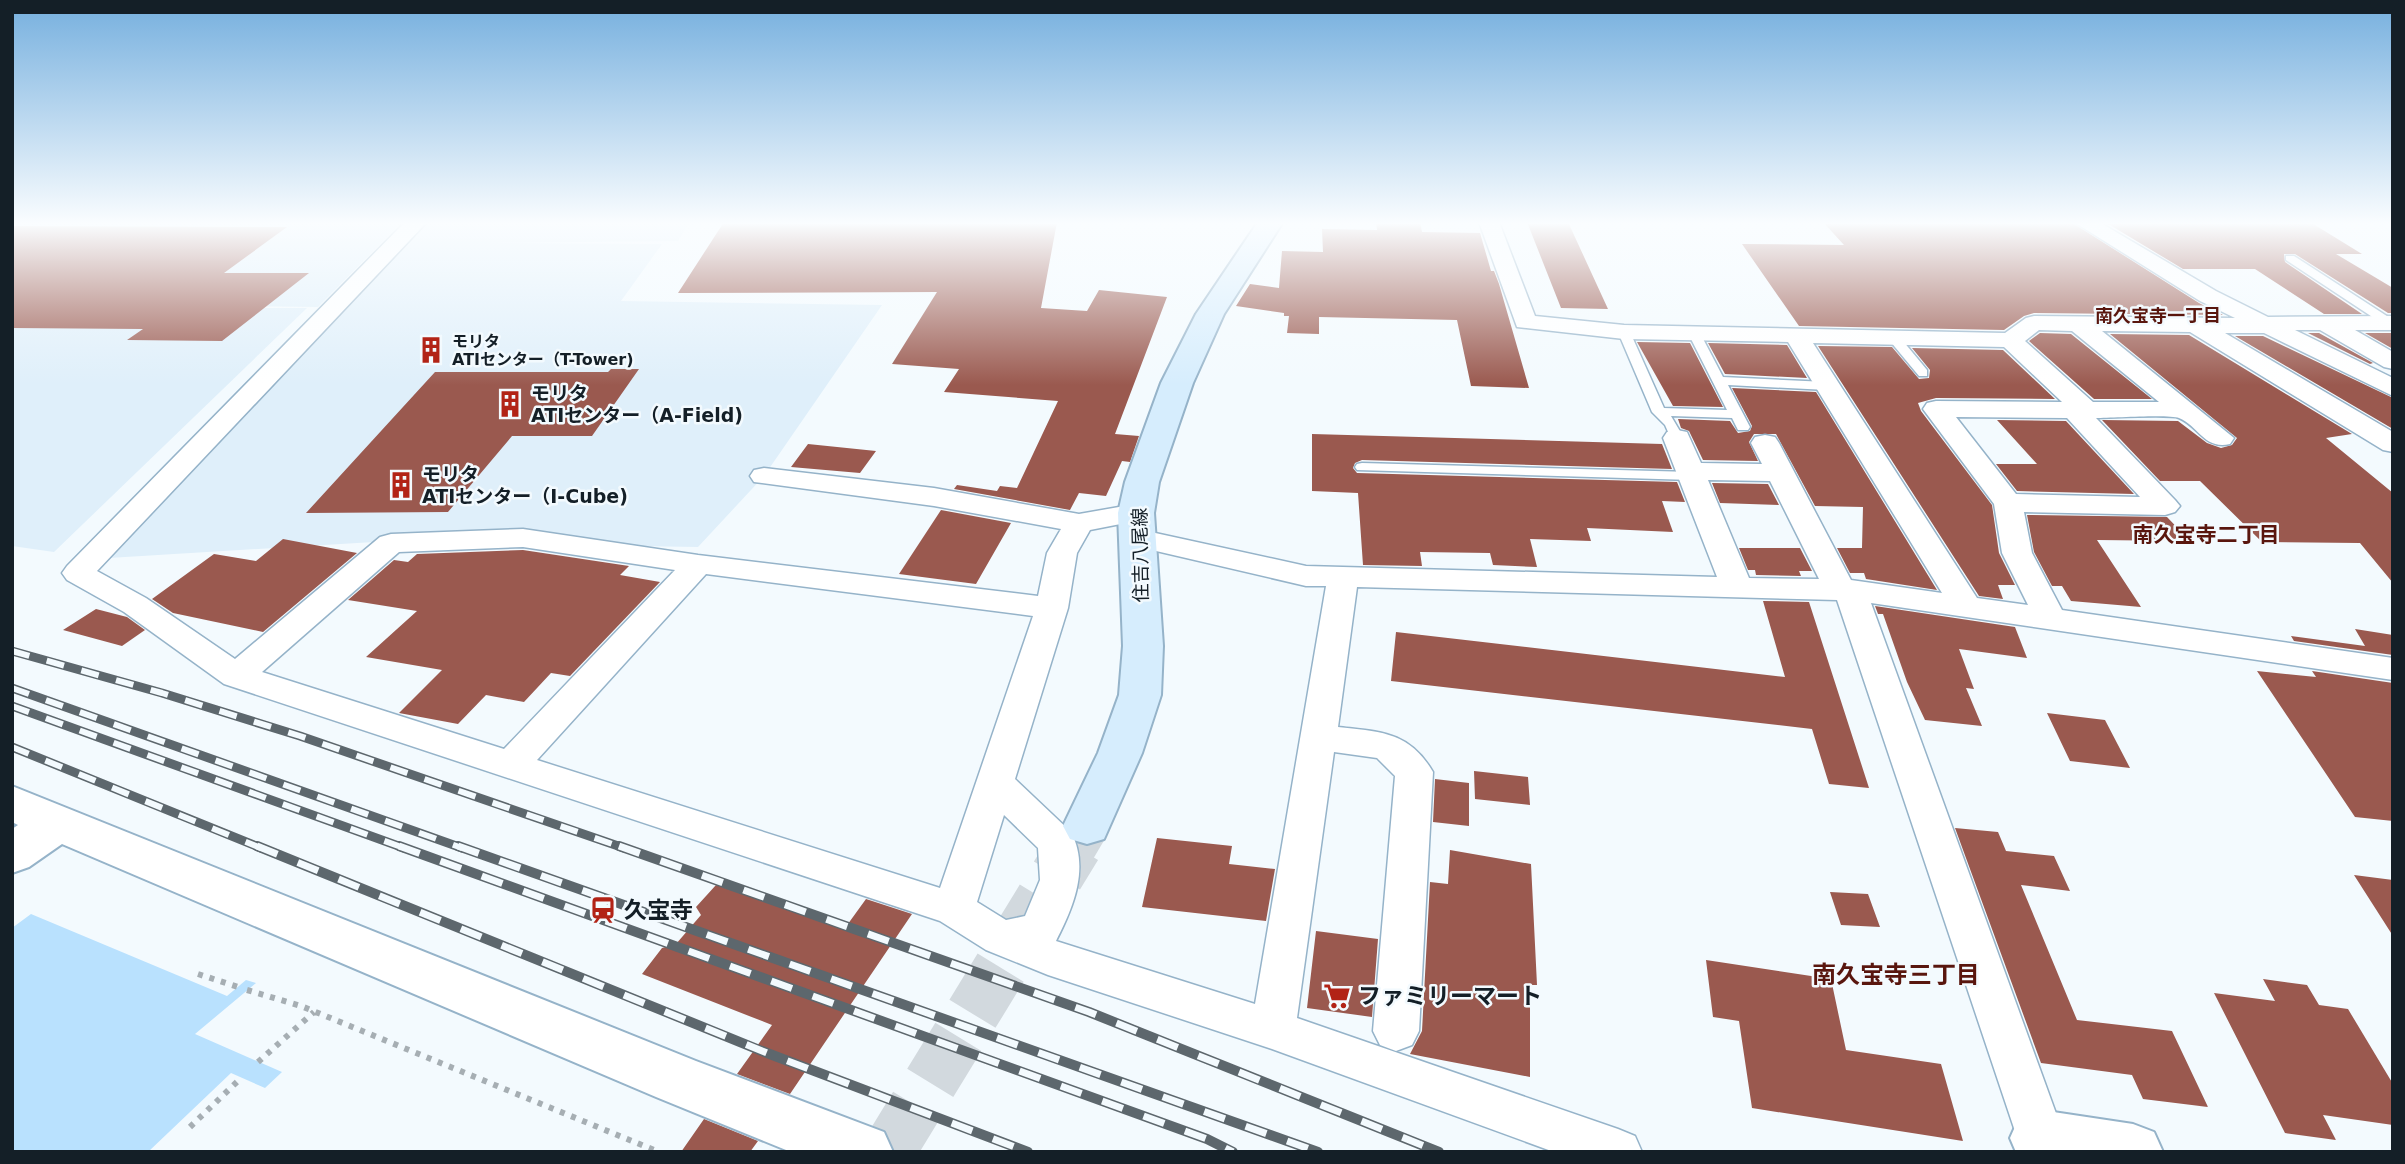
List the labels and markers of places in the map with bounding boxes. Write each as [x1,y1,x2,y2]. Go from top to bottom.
place label: モリタ ATIセンター（T-Tower) [452,332,633,369]
building icon: モリタ ATIセンター（T-Tower) [416,335,446,365]
place label: モリタ ATIセンター（A-Field) [531,382,743,426]
building icon: モリタ ATIセンター（A-Field) [495,389,525,419]
place label: モリタ ATIセンター（I-Cube) [422,463,628,507]
building icon: モリタ ATIセンター（I-Cube) [386,470,416,500]
station icon: 久宝寺 [588,895,618,925]
place label: 久宝寺 [624,897,693,923]
supermarket icon: ファミリーマート [1322,981,1352,1011]
place label: ファミリーマート [1358,983,1542,1009]

